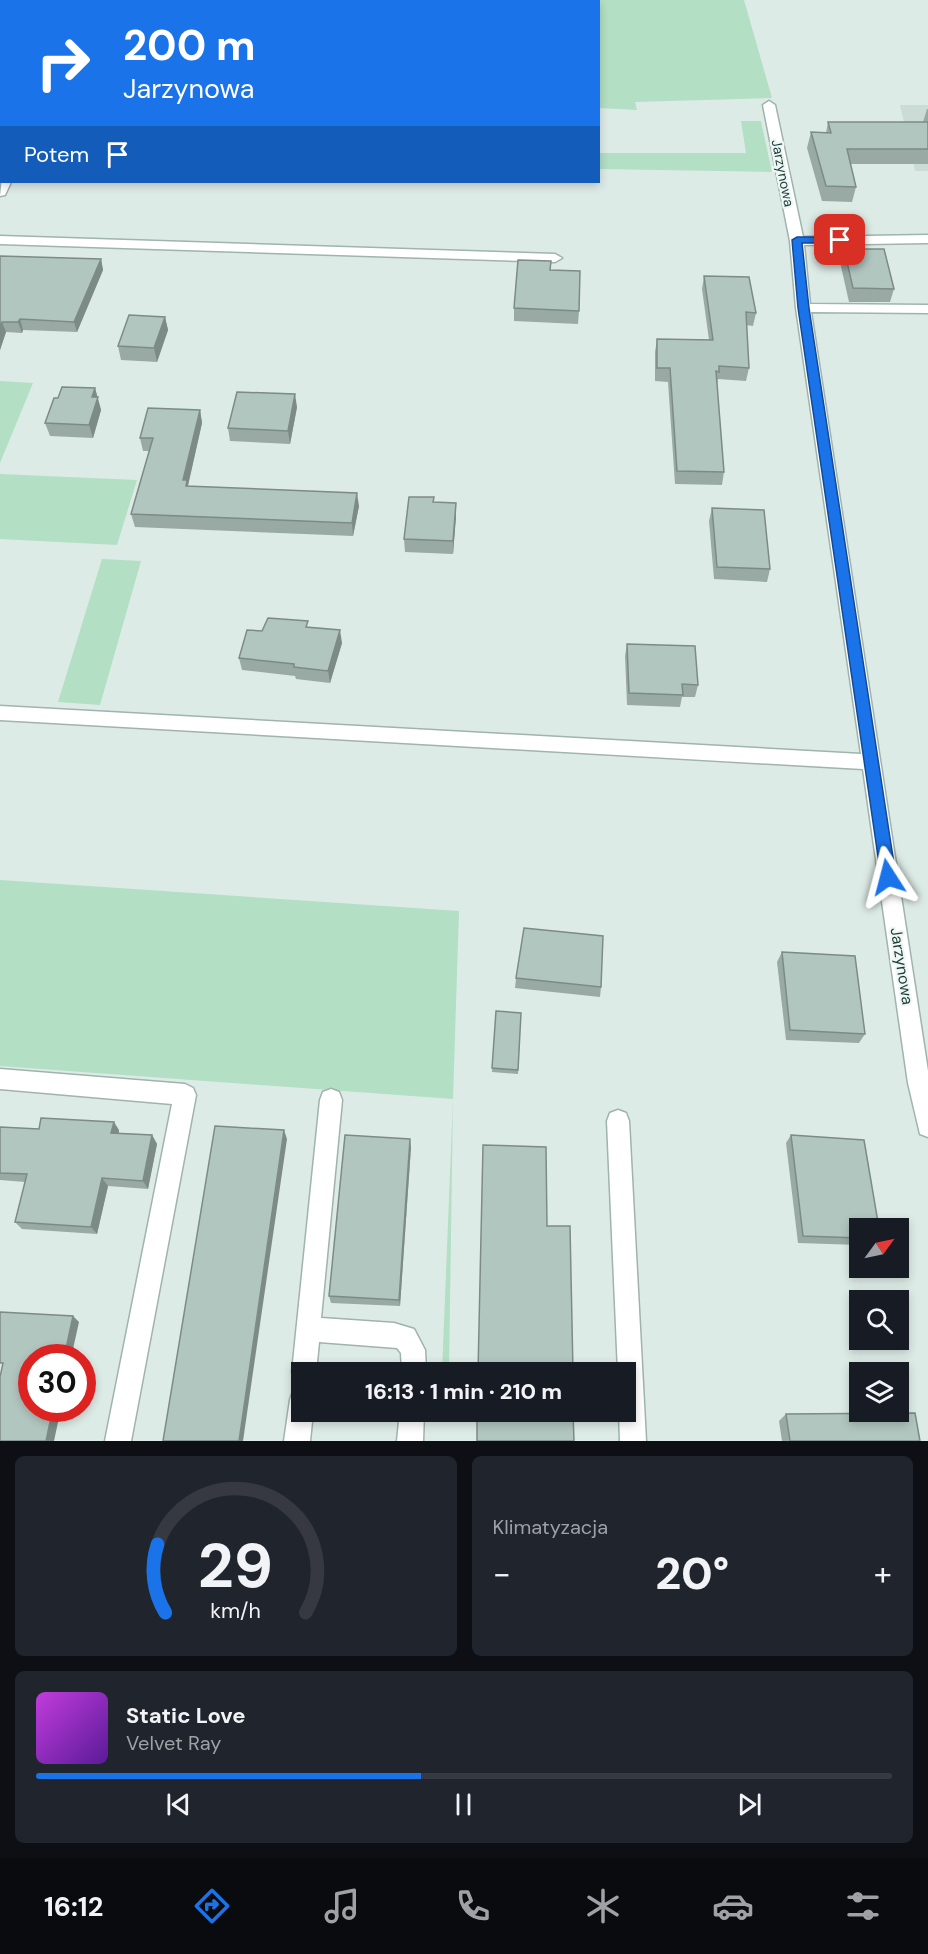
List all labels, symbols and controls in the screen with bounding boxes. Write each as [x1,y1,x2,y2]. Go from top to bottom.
text: 200 m [123,18,256,73]
icon: right [24,24,102,102]
text: Jarzynowa [123,71,254,106]
icon: arrive [101,138,134,171]
street label: Jarzynowa [768,138,798,208]
text: Potem [24,140,89,169]
pin [814,214,865,265]
icon: arrive [823,223,856,256]
position arrow [856,845,920,909]
street label: Jarzynowa [886,926,918,1006]
north arrow [849,1218,909,1278]
map controls [849,1218,909,1422]
button: search [849,1290,909,1350]
speed limit sign: 30 [18,1344,96,1422]
button: layers [849,1362,909,1422]
text: 16:13 · 1 min · 210 m [365,1377,562,1406]
text: Klimatyzacja [493,1514,608,1540]
text: 29 [198,1525,273,1606]
text: 20° [655,1544,729,1603]
text: − [493,1552,511,1595]
text: + [874,1552,892,1595]
text: km/h [210,1597,261,1625]
text: Static Love [126,1701,246,1730]
text: Velvet Ray [126,1730,221,1756]
icon: previous [162,1788,195,1821]
icon: pause [447,1788,480,1821]
icon: next [733,1788,766,1821]
icon: directions [191,1885,233,1927]
icon: music [321,1885,363,1927]
icon: phone [452,1885,494,1927]
icon: climate [582,1885,624,1927]
icon: car [712,1885,754,1927]
icon: filters [842,1885,884,1927]
text: 16:12 [44,1889,103,1924]

